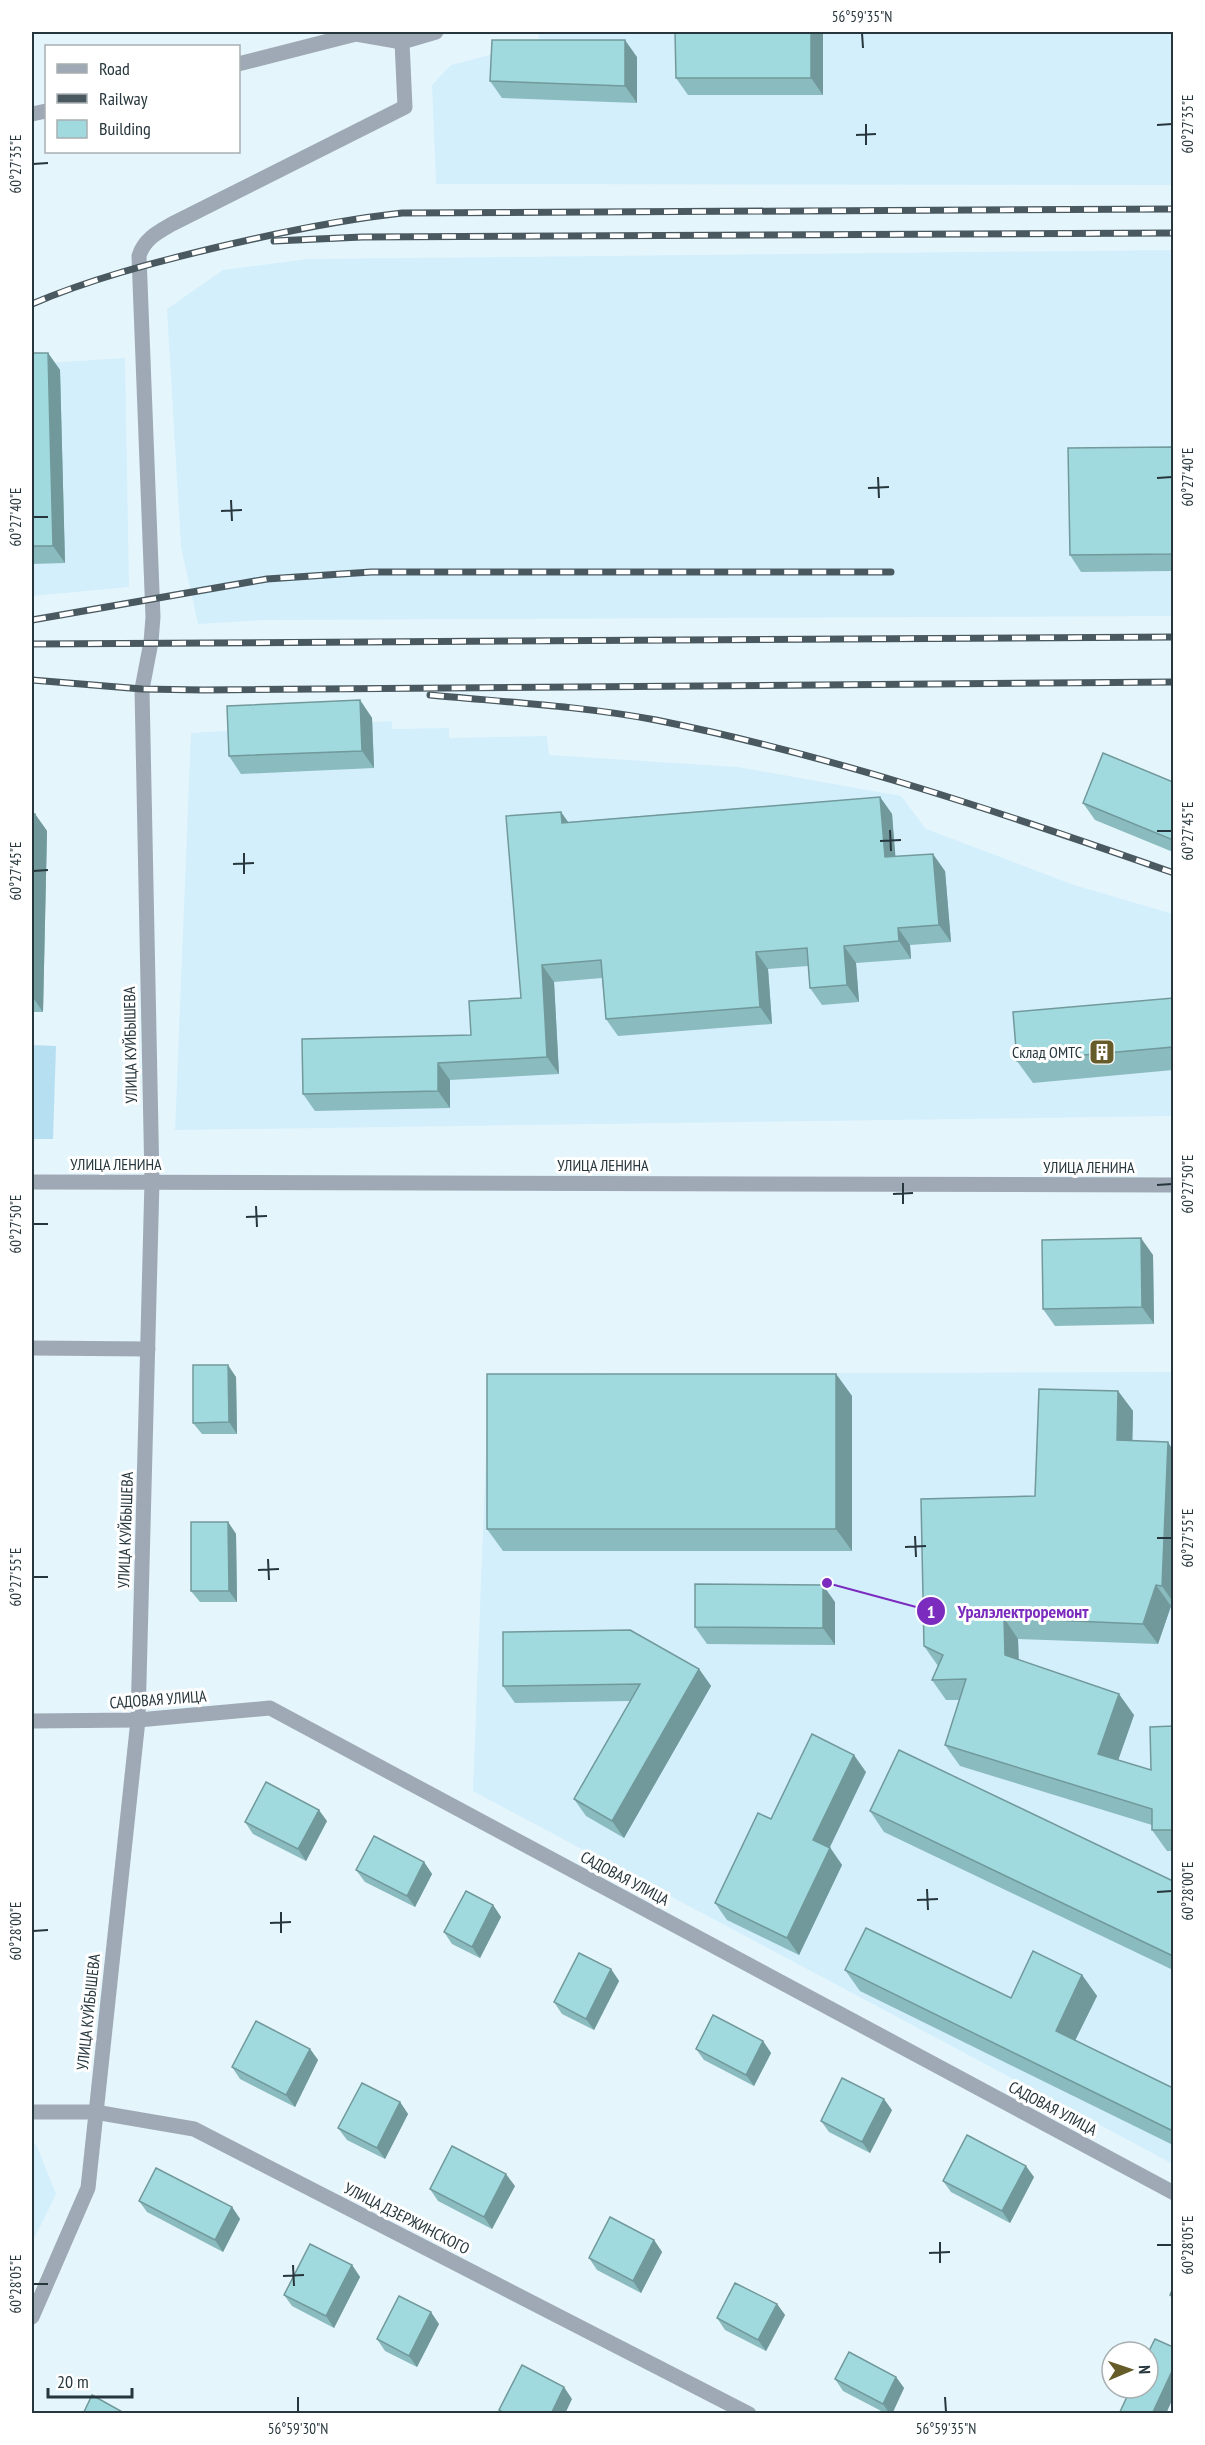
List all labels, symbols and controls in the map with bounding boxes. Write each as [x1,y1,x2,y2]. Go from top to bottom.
text: 56°59'35"N [832,7,892,26]
legend [45,45,240,153]
text: Road [99,57,130,80]
text: Railway [99,87,148,110]
text: 60°27'35"E [1178,94,1197,154]
text: Building [99,117,151,140]
text: 60°27'35"E [6,134,25,194]
text: 60°27'40"E [1178,447,1197,507]
text: 60°27'40"E [6,487,25,547]
text: 60°27'45"E [1178,801,1197,861]
text: 60°27'45"E [6,841,25,901]
street label: УЛИЦА КУЙБЫШЕВА [119,986,141,1104]
building icon: Склад ОМТС [1087,1037,1117,1067]
place label: Склад ОМТС [1012,1042,1082,1062]
street label: УЛИЦА ЛЕНИНА [70,1154,162,1174]
text: 60°27'50"E [1178,1154,1197,1214]
street label: УЛИЦА ЛЕНИНА [557,1155,649,1175]
street label: УЛИЦА ЛЕНИНА [1043,1157,1135,1177]
text: 60°27'50"E [6,1194,25,1254]
street label: УЛИЦА КУЙБЫШЕВА [113,1471,137,1589]
text: 60°27'55"E [1178,1508,1197,1568]
text: 60°27'55"E [6,1547,25,1607]
callout: Уралэлектроремонт [916,1593,1101,1629]
text: 1 [927,1600,935,1623]
text: Уралэлектроремонт [956,1600,1089,1623]
street label: САДОВАЯ УЛИЦА [109,1686,208,1712]
street label: САДОВАЯ УЛИЦА [577,1846,673,1910]
text: 60°28'00"E [1178,1861,1197,1921]
text: 60°28'00"E [6,1901,25,1961]
street label: УЛИЦА КУЙБЫШЕВА [72,1952,104,2071]
street label: САДОВАЯ УЛИЦА [1005,2076,1101,2140]
street label: УЛИЦА ДЗЕРЖИНСКОГО [341,2178,473,2258]
text: 60°28'05"E [1178,2215,1197,2275]
text: 60°28'05"E [6,2254,25,2314]
north arrow [1100,2340,1160,2400]
scale bar [48,2361,132,2399]
text: N [1135,2365,1155,2374]
text: 20 m [57,2370,89,2393]
text: 56°59'30"N [268,2419,328,2438]
text: 56°59'35"N [916,2419,976,2438]

